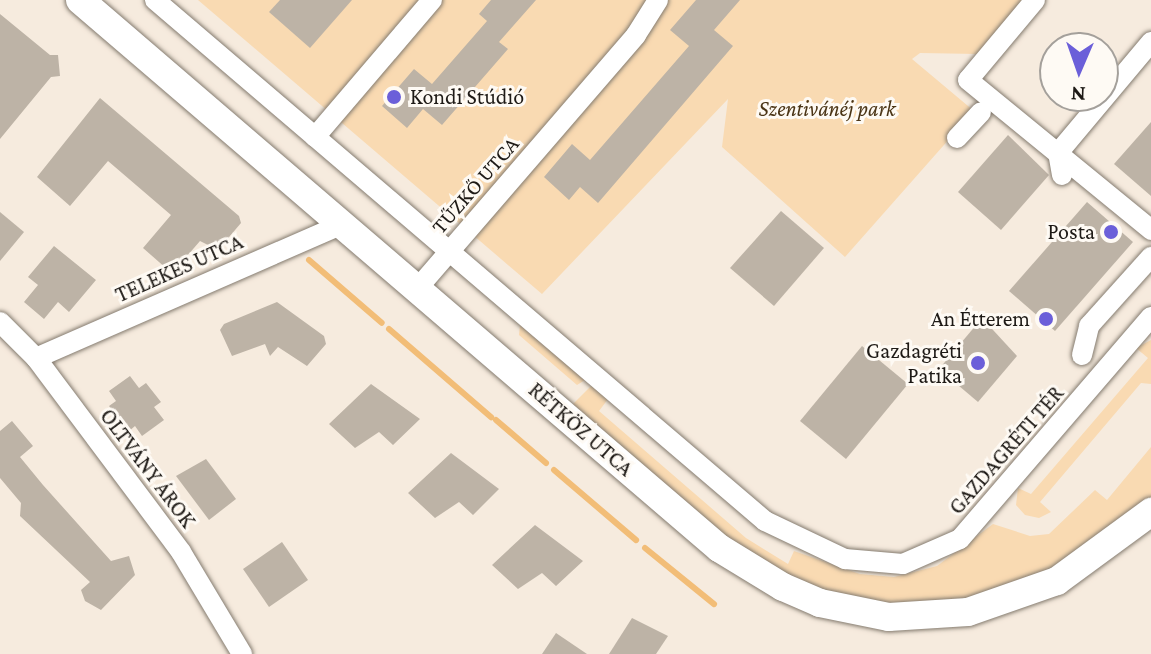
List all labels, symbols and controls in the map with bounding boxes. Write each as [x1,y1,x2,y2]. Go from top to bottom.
north arrow [1039,32,1119,112]
text: N [1070,82,1086,107]
place label: Kondi Stúdió [410,84,524,110]
marker: Kondi Stúdió [385,88,403,106]
park label: Szentivánéj park [758,96,896,122]
street label: TŰZKŐ UTCA [426,131,524,239]
place label: Posta [1047,219,1095,245]
marker: Posta [1102,223,1120,241]
street label: TELEKES UTCA [111,228,247,308]
place label: An Étterem [931,306,1030,332]
marker: An Étterem [1037,310,1055,328]
place label: Gazdagréti Patika [866,337,962,388]
marker: Gazdagréti Patika [969,354,987,372]
street label: RÉTKÖZ UTCA [523,376,639,482]
street label: GAZDAGRÉTI TÉR [943,380,1069,520]
street label: OLTVÁNY ÁROK [95,403,201,533]

